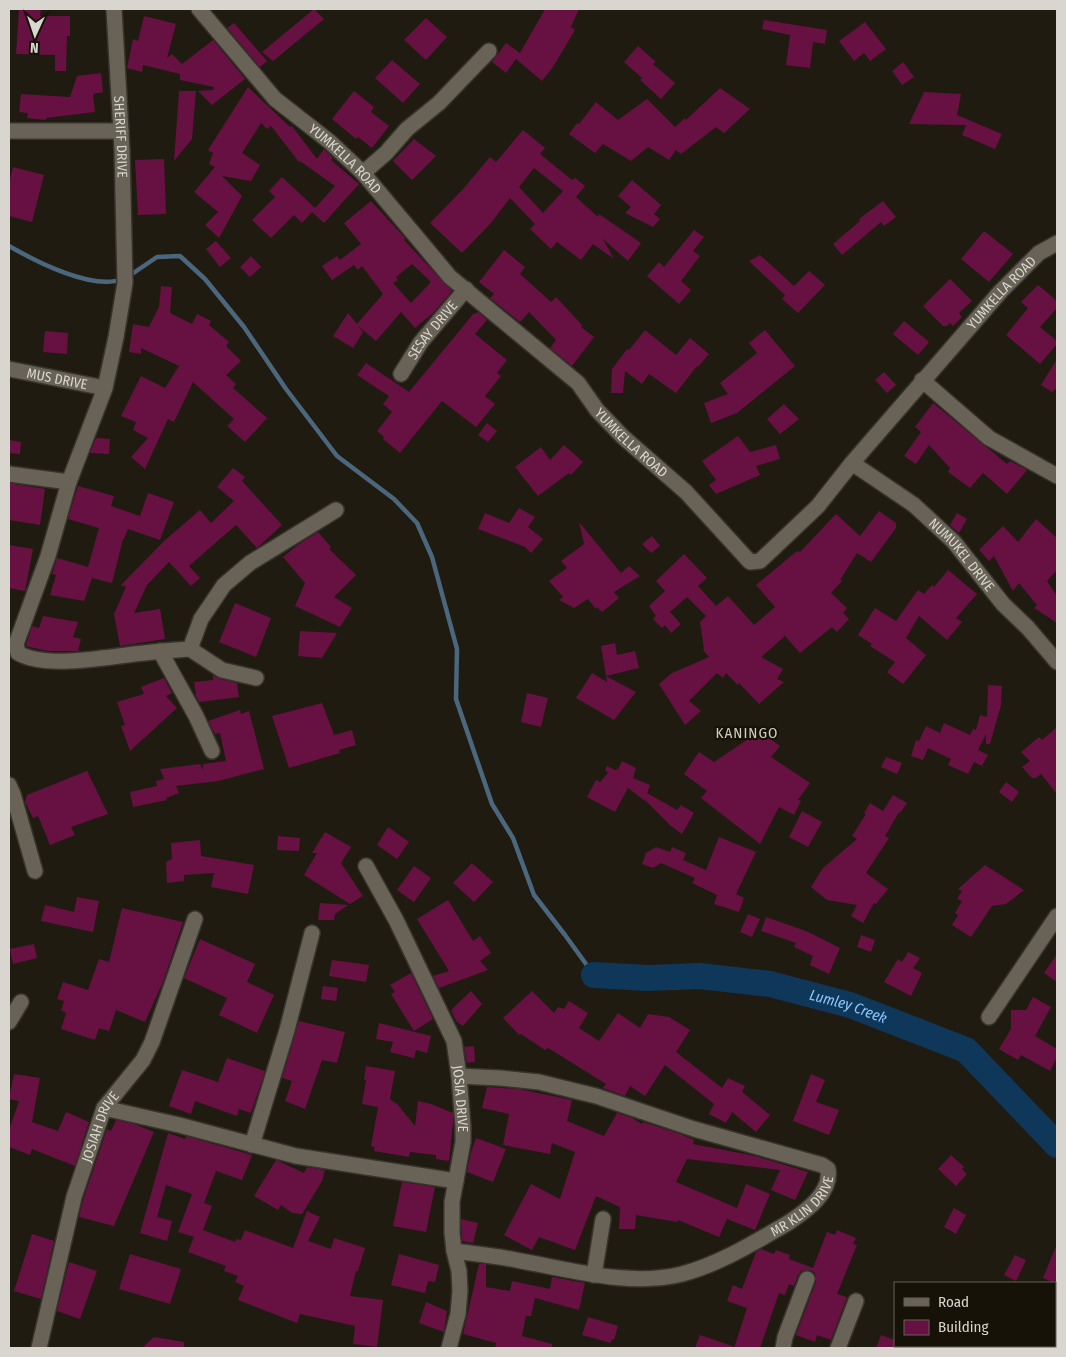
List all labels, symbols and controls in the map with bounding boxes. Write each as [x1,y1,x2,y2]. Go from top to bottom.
north arrow [10,10,60,60]
text: N [30,39,39,56]
street label: SHERIFF DRIVE [110,95,131,178]
street label: YUMKELLA ROAD [305,121,385,197]
street label: YUMKELLA ROAD [964,253,1040,333]
street label: SESAY DRIVE [404,297,461,363]
street label: MUS DRIVE [25,365,89,393]
street label: YUMKELLA ROAD [591,405,671,481]
street label: NUMUKEL DRIVE [925,515,998,595]
district label: KANINGO [716,724,778,742]
water label: Lumley Creek [808,986,890,1028]
street label: JOSIA DRIVE [449,1064,471,1132]
street label: JOSIAH DRIVE [78,1088,123,1165]
street label: MR KLIN DRIVE [767,1174,837,1240]
legend [894,1282,1056,1347]
text: Road [938,1293,969,1311]
text: Building [938,1318,989,1336]

